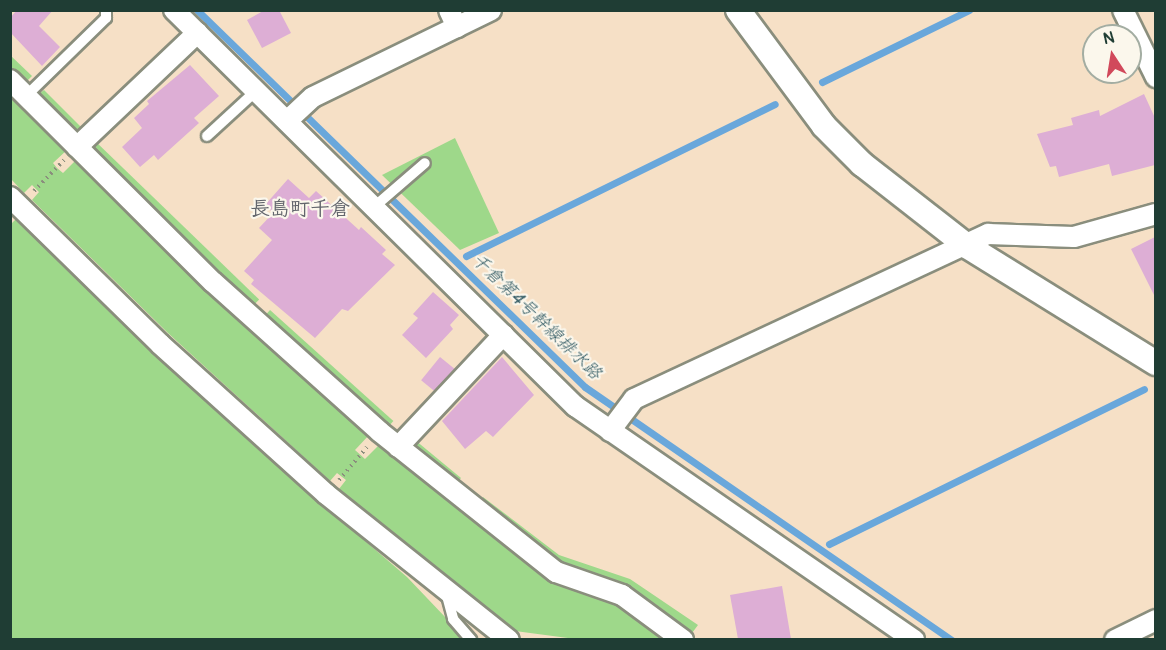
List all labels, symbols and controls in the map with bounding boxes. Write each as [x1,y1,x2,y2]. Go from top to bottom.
north arrow [1082,24,1142,84]
text: N [1101,27,1116,49]
district label: 長島町千倉 [250,196,350,220]
water label: 千倉第4号幹線排水路 [466,249,606,385]

